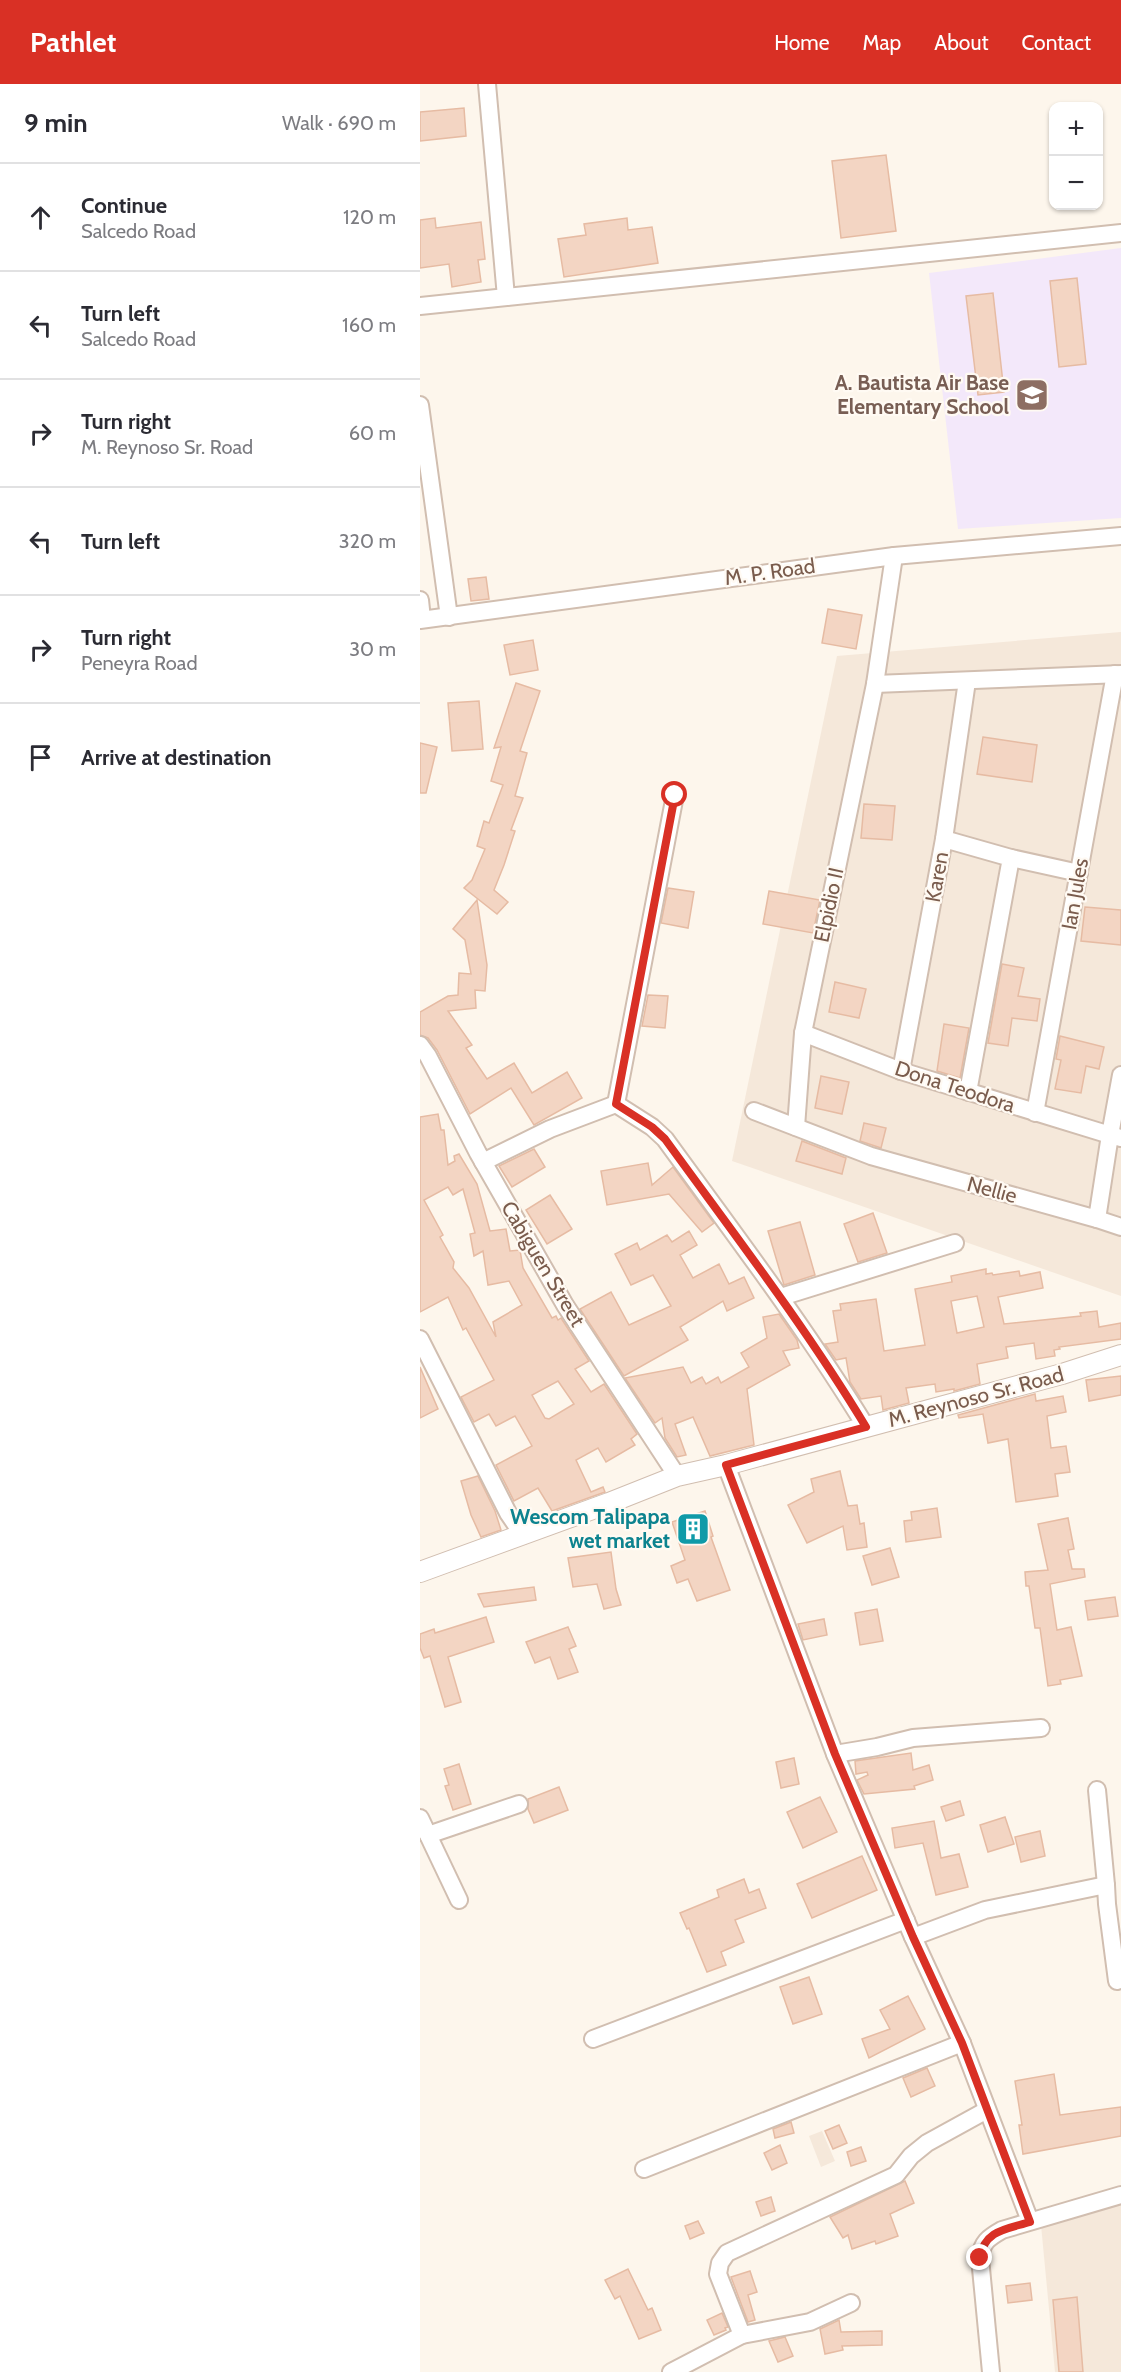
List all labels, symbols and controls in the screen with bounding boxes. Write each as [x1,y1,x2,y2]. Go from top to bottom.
text: Pathlet [30,25,116,59]
text: Home [774,30,830,55]
text: Map [863,30,901,55]
text: About [934,30,988,55]
text: Contact [1021,30,1091,55]
map controls [1049,102,1103,210]
button: + [1049,102,1103,156]
text: 9 min [24,107,88,139]
text: Walk · 690 m [282,111,396,135]
button: − [1049,156,1103,210]
text: Continue [81,192,167,219]
icon: ahead [24,201,57,234]
text: 120 m [343,205,396,229]
text: Salcedo Road [81,219,196,243]
text: Turn left [81,300,160,327]
icon: left [24,309,57,342]
text: 160 m [342,313,396,337]
text: Salcedo Road [81,327,196,351]
place label: A. Bautista Air Base Elementary School [835,370,1009,419]
school or university icon: A. Bautista Air Base Elementary School [1014,377,1050,413]
text: Turn right [81,408,171,435]
icon: right [24,417,57,450]
text: 60 m [349,421,396,445]
text: M. Reynoso Sr. Road [81,435,253,459]
icon: left [24,525,57,558]
text: Turn left [81,528,160,555]
text: 320 m [339,529,396,553]
street label: M. P. Road [723,553,817,590]
text: Turn right [81,624,171,651]
icon: right [24,633,57,666]
text: 30 m [349,637,396,661]
text: Peneyra Road [81,651,198,675]
icon: arrive [24,741,57,774]
text: Arrive at destination [81,744,271,771]
route start [661,781,687,807]
street label: Karen [920,850,953,904]
street label: Ian Jules [1056,856,1093,932]
street label: Elpidio II [808,865,849,945]
street label: Dona Teodora [892,1055,1018,1118]
street label: Nellie [965,1171,1020,1208]
street label: Cabiguen Street [496,1197,591,1331]
street label: M. Reynoso Sr. Road [885,1361,1066,1432]
place label: Wescom Talipapa wet market [510,1504,671,1553]
building icon: Wescom Talipapa wet market [675,1511,711,1547]
route end [966,2244,992,2270]

